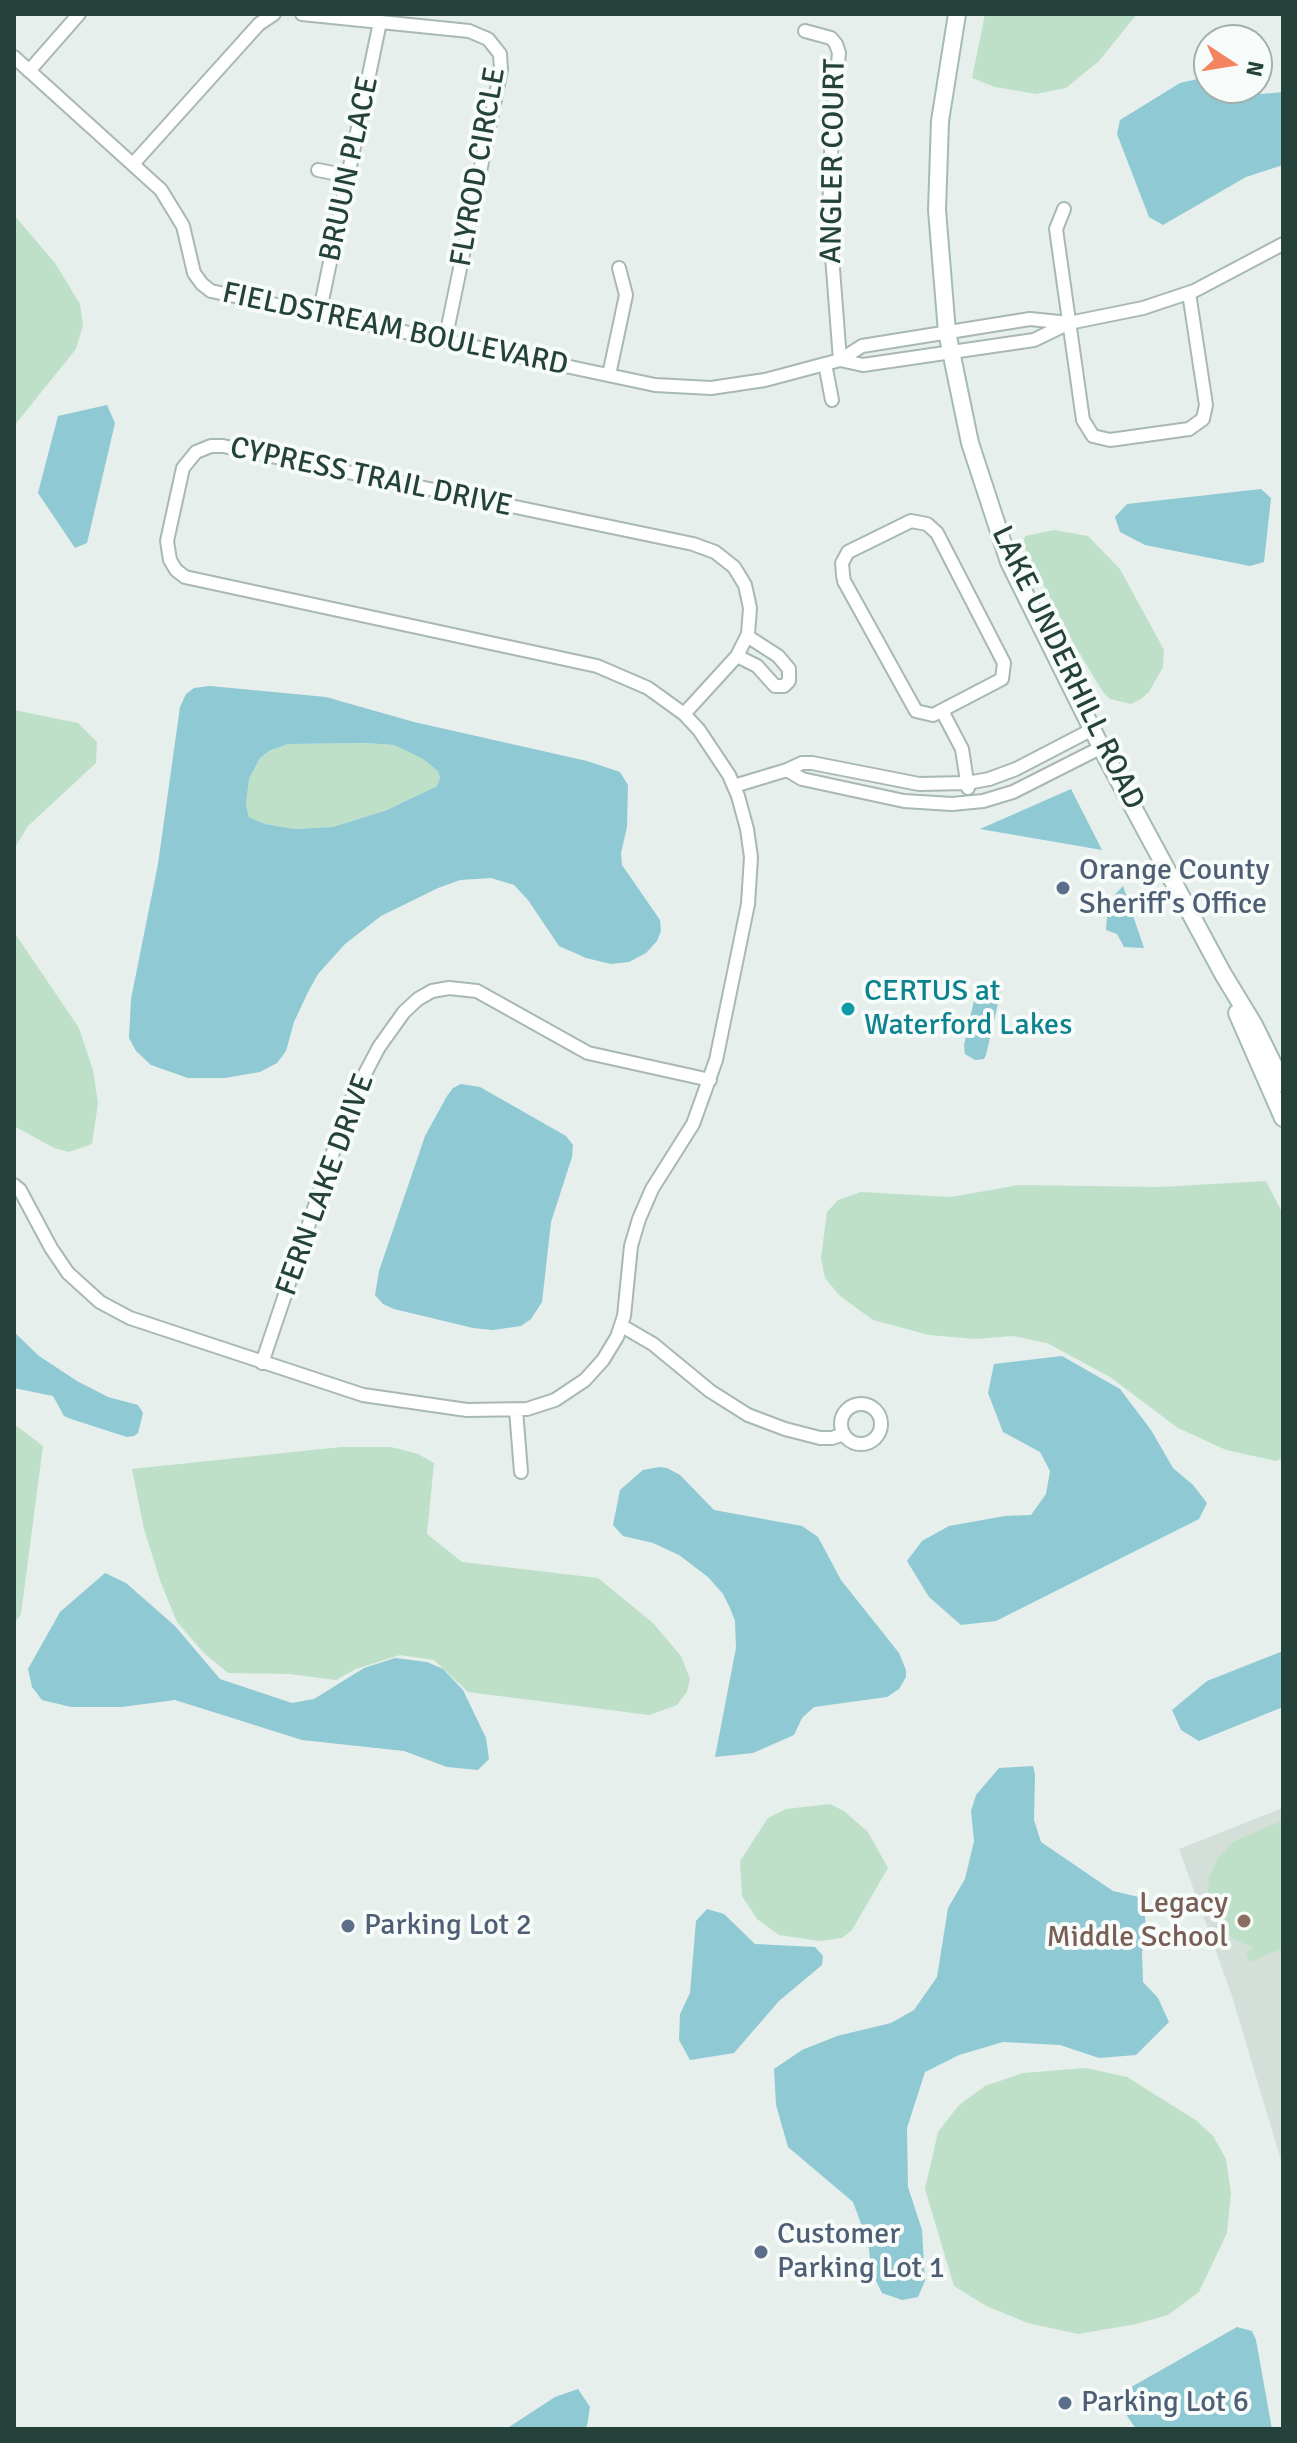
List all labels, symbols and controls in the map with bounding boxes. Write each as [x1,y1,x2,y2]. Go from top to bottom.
north arrow [1193,24,1273,104]
street label: ANGLER COURT [814,58,854,264]
text: N [1240,58,1270,79]
street label: FLYROD CIRCLE [444,65,514,269]
street label: BRUUN PLACE [313,73,387,265]
street label: FIELDSTREAM BOULEVARD [219,276,571,384]
street label: CYPRESS TRAIL DRIVE [227,431,515,525]
street label: LAKE UNDERHILL ROAD [983,520,1151,816]
place label: Orange County Sheriff's Office [1079,853,1270,924]
marker: Orange County Sheriff's Office [1054,879,1072,897]
place label: CERTUS at Waterford Lakes [864,974,1072,1044]
marker: CERTUS at Waterford Lakes [839,1000,857,1018]
street label: FERN LAKE DRIVE [269,1069,383,1301]
place label: Legacy Middle School [1047,1886,1228,1956]
place label: Parking Lot 2 [364,1908,532,1944]
marker: Legacy Middle School [1235,1912,1253,1930]
marker: Parking Lot 2 [339,1917,357,1935]
place label: Customer Parking Lot 1 [777,2217,945,2288]
marker: Customer Parking Lot 1 [752,2243,770,2261]
place label: Parking Lot 6 [1081,2385,1249,2421]
marker: Parking Lot 6 [1056,2394,1074,2412]

